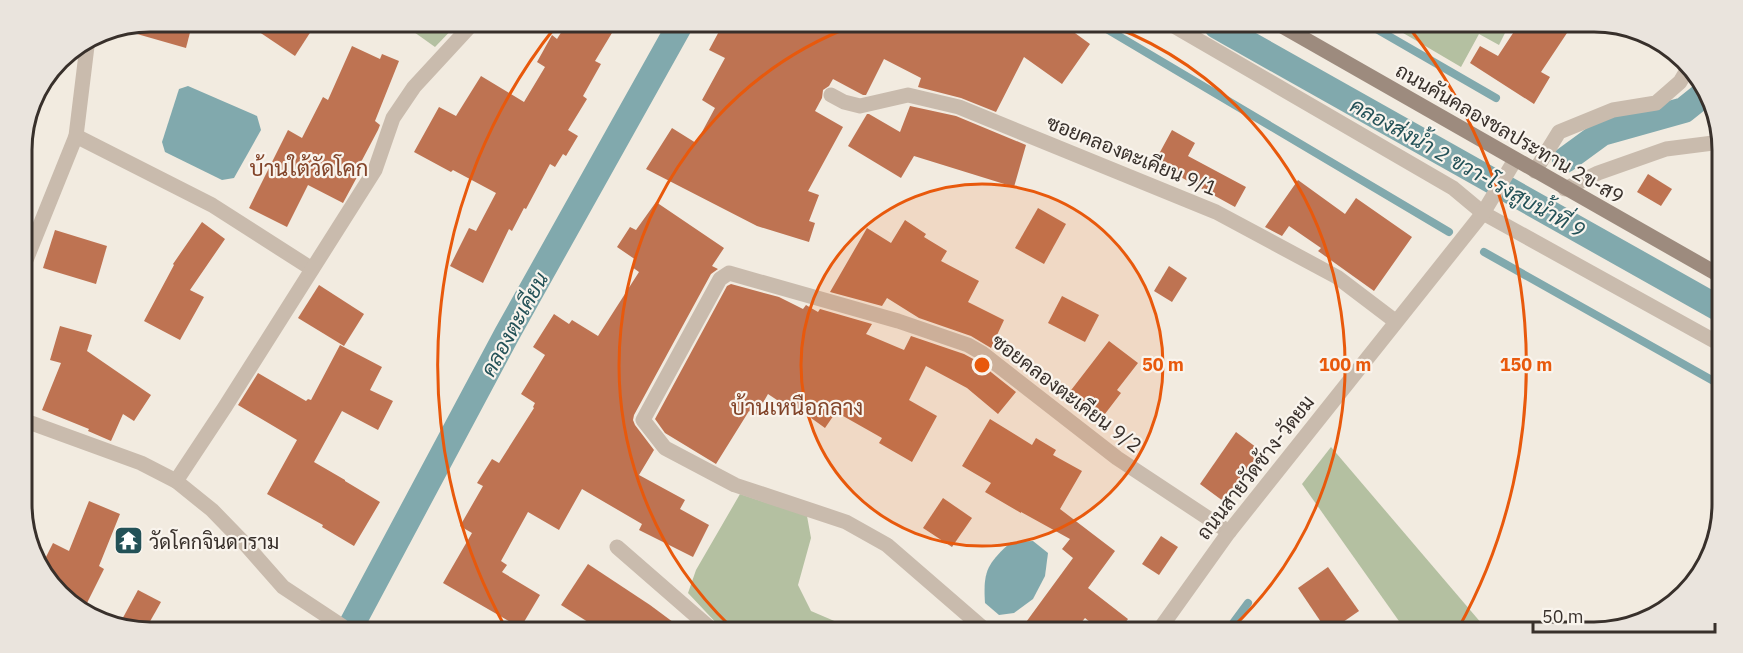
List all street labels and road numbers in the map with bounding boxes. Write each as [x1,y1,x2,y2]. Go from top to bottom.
street label: ถนนคันคลองชลประทาน 2ข-ส9 [1391,56,1629,210]
street label: ซอยคลองตะเคียน 9/1 [1043,108,1221,202]
street label: ซอยคลองตะเคียน 9/2 [986,328,1148,458]
street label: ถนนสายวัดช้าง-วัดยม [1190,389,1320,545]

